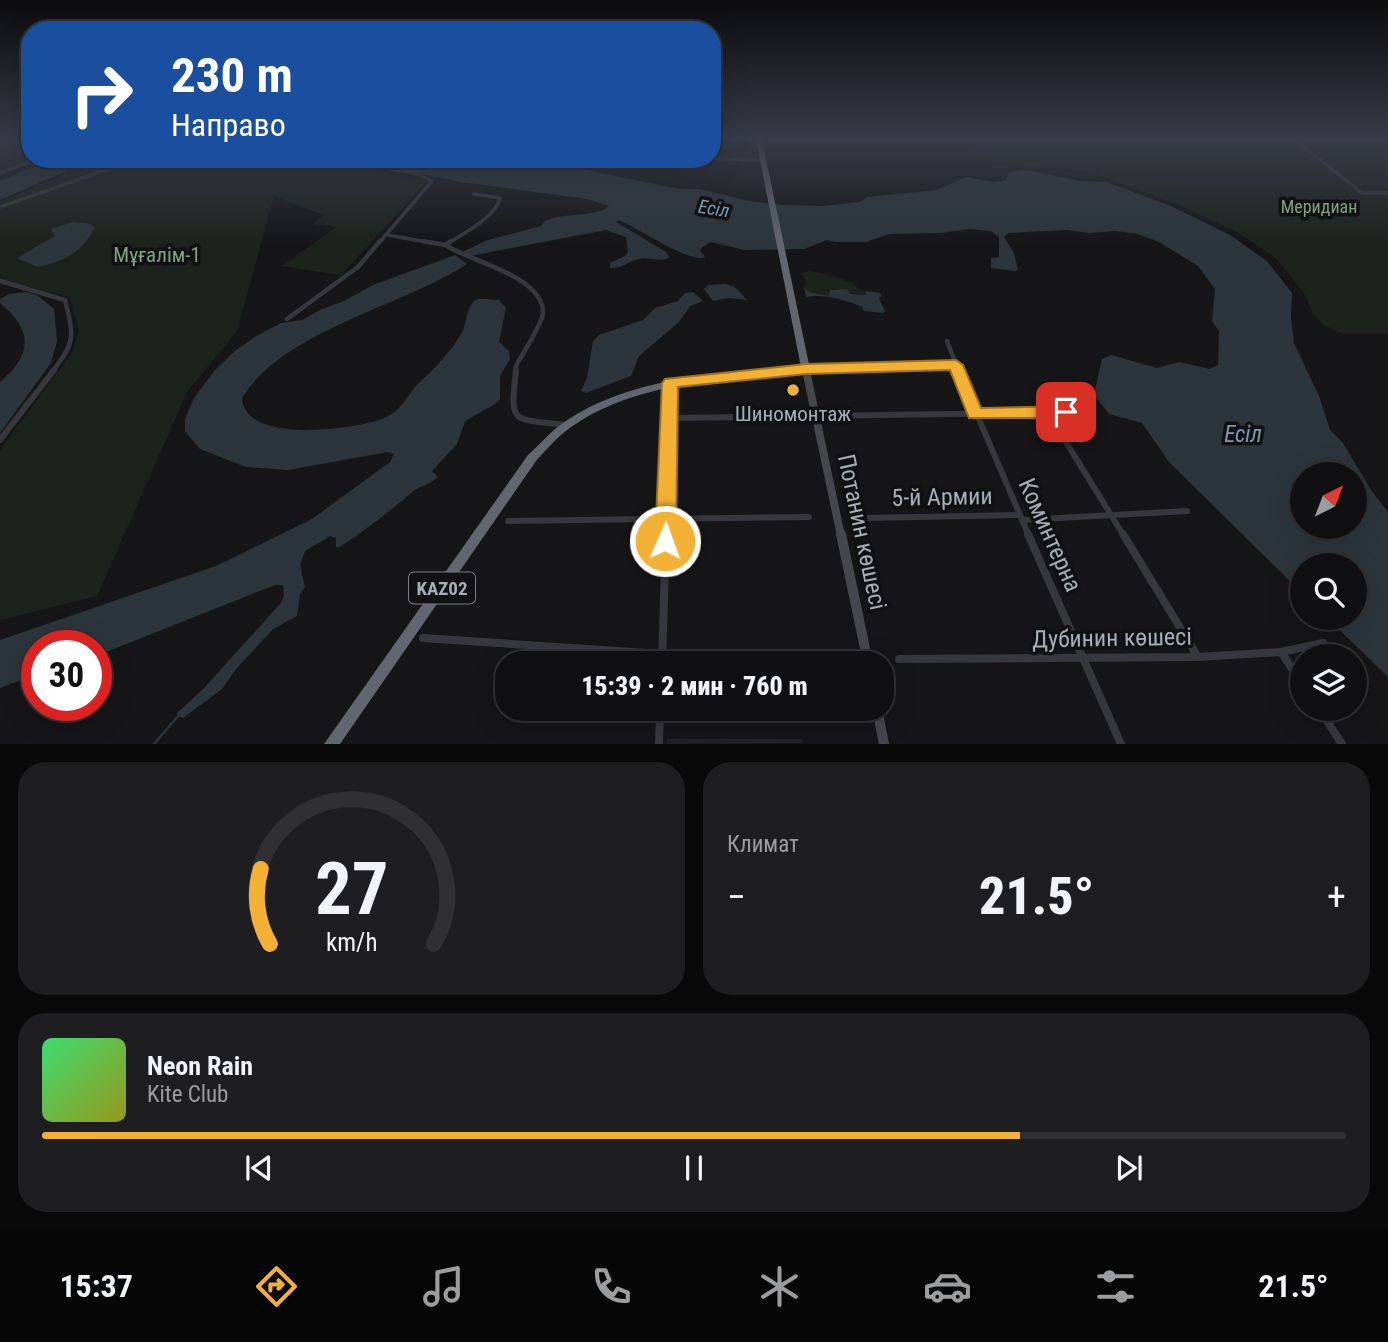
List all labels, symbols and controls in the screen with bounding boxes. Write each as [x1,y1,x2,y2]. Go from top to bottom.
text: 230 m [171,47,293,104]
icon: right [56,49,147,140]
text: Направо [171,106,286,144]
water label: Есіл [697,195,731,222]
park label: Меридиан [1281,196,1357,217]
park label: Мұғалім-1 [113,243,201,267]
marker: Шиномонтаж [785,382,801,398]
pin [1036,382,1096,442]
icon: arrive [1047,393,1085,431]
place label: Шиномонтаж [735,402,851,426]
water label: Есіл [1224,421,1262,448]
street label: Потанин көшесі [832,452,892,612]
north arrow [1290,462,1367,539]
map controls [1290,462,1367,721]
street label: Коминтерна [1013,474,1087,596]
street label: 5-й Армии [891,482,993,512]
position arrow [628,504,702,578]
button: search [1290,553,1367,630]
road number: KAZ02 [409,572,475,604]
street label: Дубинин көшесі [1032,623,1192,653]
speed limit sign: 30 [21,630,112,721]
button: layers [1290,644,1367,721]
text: 15:39 · 2 мин · 760 m [581,671,808,701]
text: Климат [727,831,799,858]
text: 27 [315,847,388,933]
text: 21.5° [979,866,1094,927]
text: − [727,875,746,919]
text: + [1327,875,1346,919]
text: km/h [326,928,377,957]
text: Neon Rain [147,1051,253,1081]
text: Kite Club [147,1081,228,1108]
icon: previous [240,1149,278,1187]
icon: pause [675,1149,713,1187]
icon: next [1110,1149,1148,1187]
icon: directions [252,1262,301,1311]
icon: music [419,1262,468,1311]
icon: phone [587,1262,636,1311]
icon: climate [755,1262,804,1311]
icon: car [923,1262,972,1311]
icon: filters [1091,1262,1140,1311]
text: 15:37 [59,1267,133,1305]
text: 21.5° [1258,1267,1329,1305]

